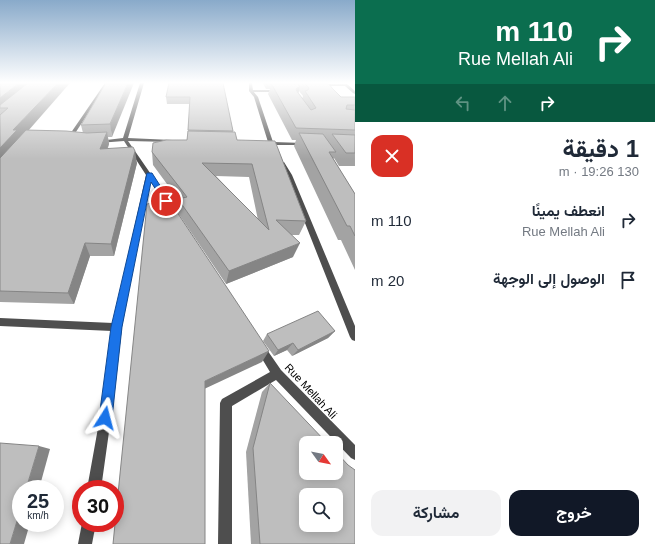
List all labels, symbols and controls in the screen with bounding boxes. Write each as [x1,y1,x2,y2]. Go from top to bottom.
text: 110 m [495,16,573,47]
icon: right [587,16,639,68]
text: Rue Mellah Ali [458,49,573,69]
icon: left [452,92,474,114]
icon: ahead [494,92,516,114]
icon: right [536,92,558,114]
button: close [371,135,413,177]
text: 1 دقيقة [562,135,639,162]
text: 130 m · 19:26 [559,164,639,179]
pin [149,184,183,218]
icon: arrive [155,190,177,212]
text: انعطف يمينًا [532,202,605,219]
icon: right [617,209,639,231]
text: 110 m [371,212,412,229]
text: Rue Mellah Ali [522,224,605,239]
icon: arrive [617,269,639,291]
text: الوصول إلى الوجهة [493,270,605,287]
text: 20 m [371,272,404,289]
street label: Rue Mellah Ali [283,361,339,421]
position arrow [84,397,126,439]
north arrow [299,436,343,480]
map controls [299,436,343,532]
speed limit sign: 30 [72,480,124,532]
button: search [299,488,343,532]
text: 25 [27,490,49,512]
button: مشاركة [371,490,501,536]
button: خروج [509,490,639,536]
text: km/h [27,510,49,521]

